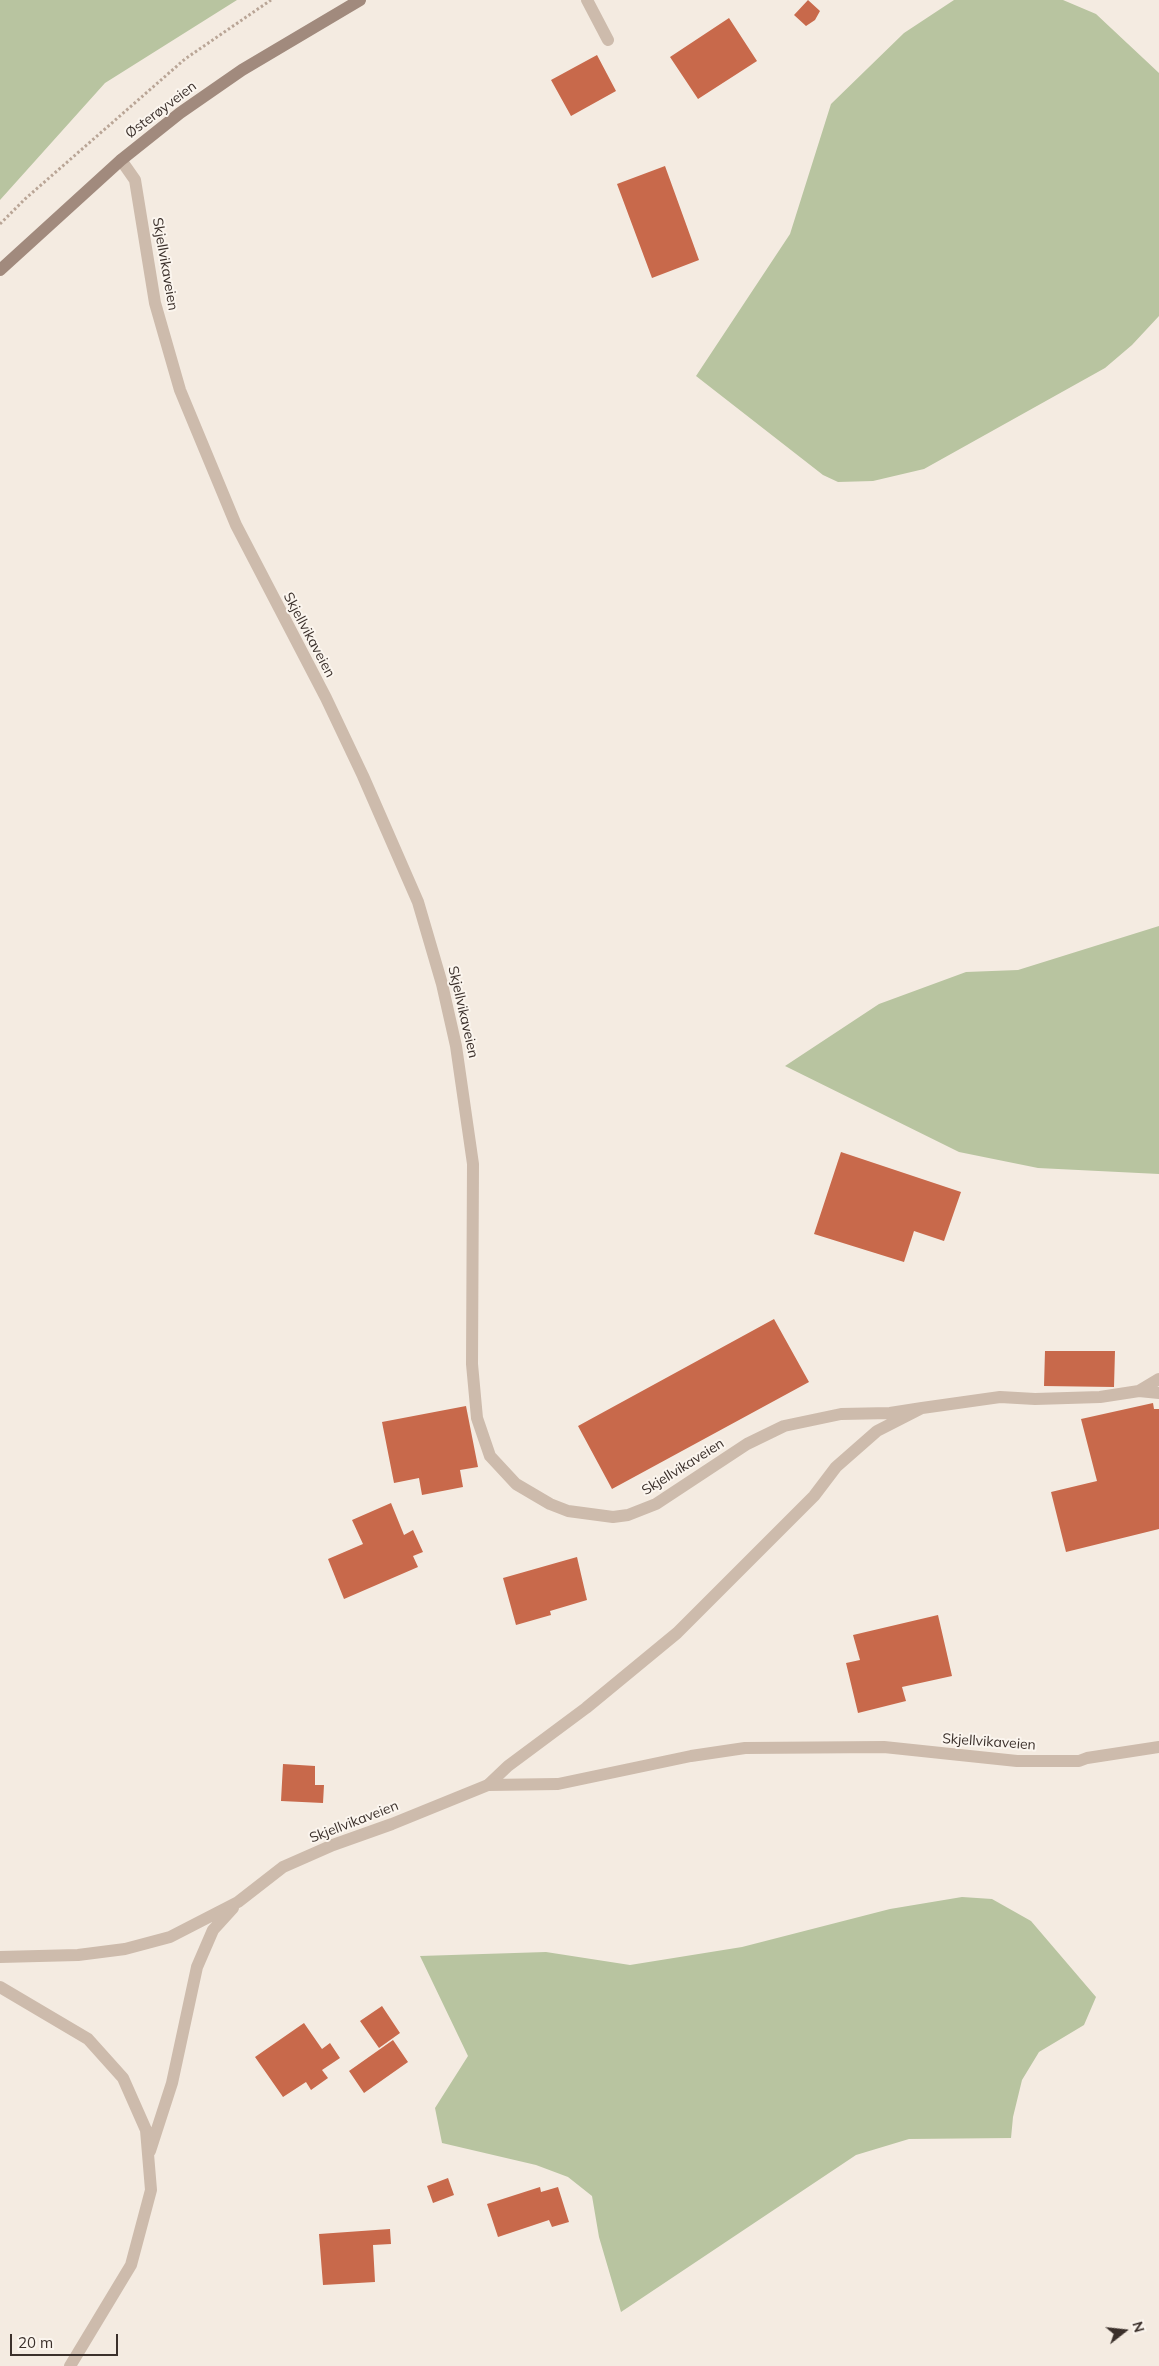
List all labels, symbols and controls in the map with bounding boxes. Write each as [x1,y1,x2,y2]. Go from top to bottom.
street label: Østerøyveien [122,78,200,142]
street label: Skjellvikaveien [149,216,181,312]
street label: Skjellvikaveien [280,590,338,680]
street label: Skjellvikaveien [444,964,482,1060]
street label: Skjellvikaveien [639,1435,727,1499]
street label: Skjellvikaveien [942,1730,1036,1754]
street label: Skjellvikaveien [307,1797,401,1847]
north arrow [1099,2306,1149,2356]
text: N [1128,2319,1149,2334]
scale bar [12,2324,120,2356]
text: 20 m [18,2333,53,2352]

